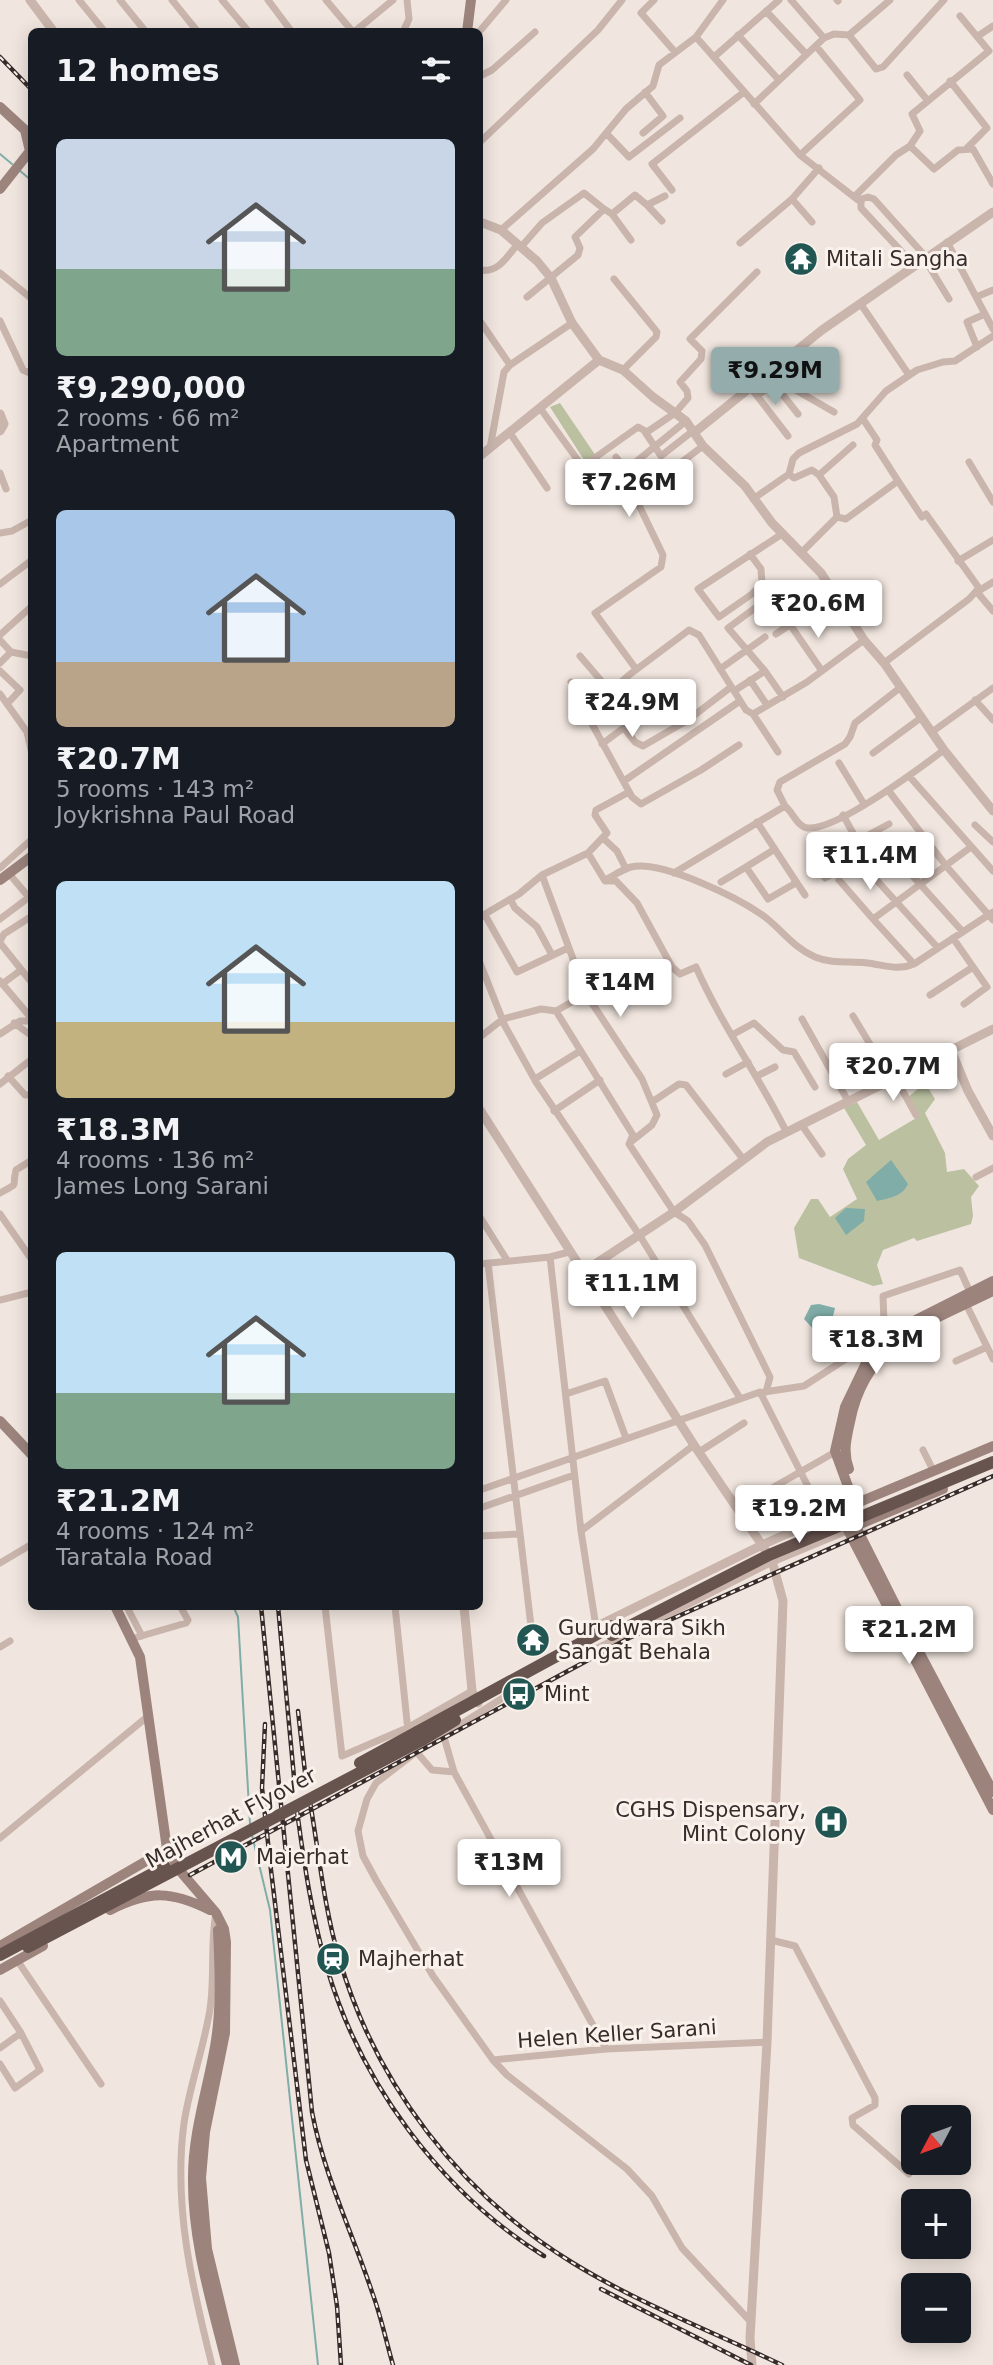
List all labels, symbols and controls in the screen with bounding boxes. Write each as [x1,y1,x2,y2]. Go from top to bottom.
icon: filters [417,51,455,89]
text: 12 homes [56,53,220,88]
icon: home [193,184,319,310]
temple icon: Mitali Sangha [782,240,820,278]
place label: Mitali Sangha [826,247,968,271]
pin: ₹9.29M [718,348,832,407]
text: ₹9.29M [727,357,823,383]
text: ₹9,290,000 [56,370,246,405]
text: 2 rooms · 66 m² [56,405,240,431]
text: Apartment [56,431,179,457]
pin: ₹7.26M [572,460,686,519]
text: ₹7.26M [581,469,677,495]
icon: home [193,555,319,681]
pin: ₹20.6M [761,580,875,640]
text: ₹20.6M [770,590,866,616]
pin: ₹24.9M [575,680,689,739]
text: ₹24.9M [584,689,680,715]
text: ₹20.7M [56,741,181,776]
text: 5 rooms · 143 m² [56,776,254,802]
text: Joykrishna Paul Road [56,802,295,828]
pin: ₹11.4M [813,832,927,892]
text: ₹11.4M [822,842,918,868]
icon: home [193,926,319,1052]
pin: ₹14M [579,960,661,1019]
text: ₹14M [585,969,655,995]
pin: ₹20.7M [836,1044,950,1103]
text: ₹20.7M [845,1053,941,1079]
text: ₹18.3M [56,1112,181,1147]
text: 4 rooms · 136 m² [56,1147,254,1173]
text: James Long Sarani [56,1173,269,1199]
pin: ₹11.1M [575,1260,689,1320]
text: ₹11.1M [584,1270,680,1296]
icon: home [193,1297,319,1423]
pin: ₹18.3M [819,1316,933,1376]
text: ₹18.3M [828,1326,924,1352]
text: ₹21.2M [56,1483,181,1518]
pin: ₹19.2M [742,1486,856,1545]
text: ₹19.2M [751,1495,847,1521]
text: 4 rooms · 124 m² [56,1518,254,1544]
text: Taratala Road [56,1544,213,1570]
pin: ₹21.2M [852,1606,966,1666]
place label: Gurudwara Sikh Sangat Behala [558,1616,726,1664]
text: ₹21.2M [861,1616,957,1642]
temple icon: Gurudwara Sikh Sangat Behala [514,1621,552,1659]
bus stop icon: Mint [500,1675,538,1713]
place label: Mint [544,1682,590,1706]
street label: Majherhat Flyover [142,1763,321,1873]
place label: CGHS Dispensary, Mint Colony [615,1798,806,1846]
hospital icon: CGHS Dispensary, Mint Colony [812,1803,850,1841]
metro station icon: Majerhat [212,1838,250,1876]
pin: ₹13M [468,1840,550,1899]
place label: Majerhat [256,1845,348,1869]
text: ₹13M [474,1849,544,1875]
station icon: Majherhat [314,1940,352,1978]
place label: Majherhat [358,1947,464,1971]
street label: Helen Keller Sarani [516,2015,718,2053]
north arrow [901,2105,971,2175]
map controls [901,2105,971,2343]
button: + [901,2189,971,2259]
button: − [901,2273,971,2343]

